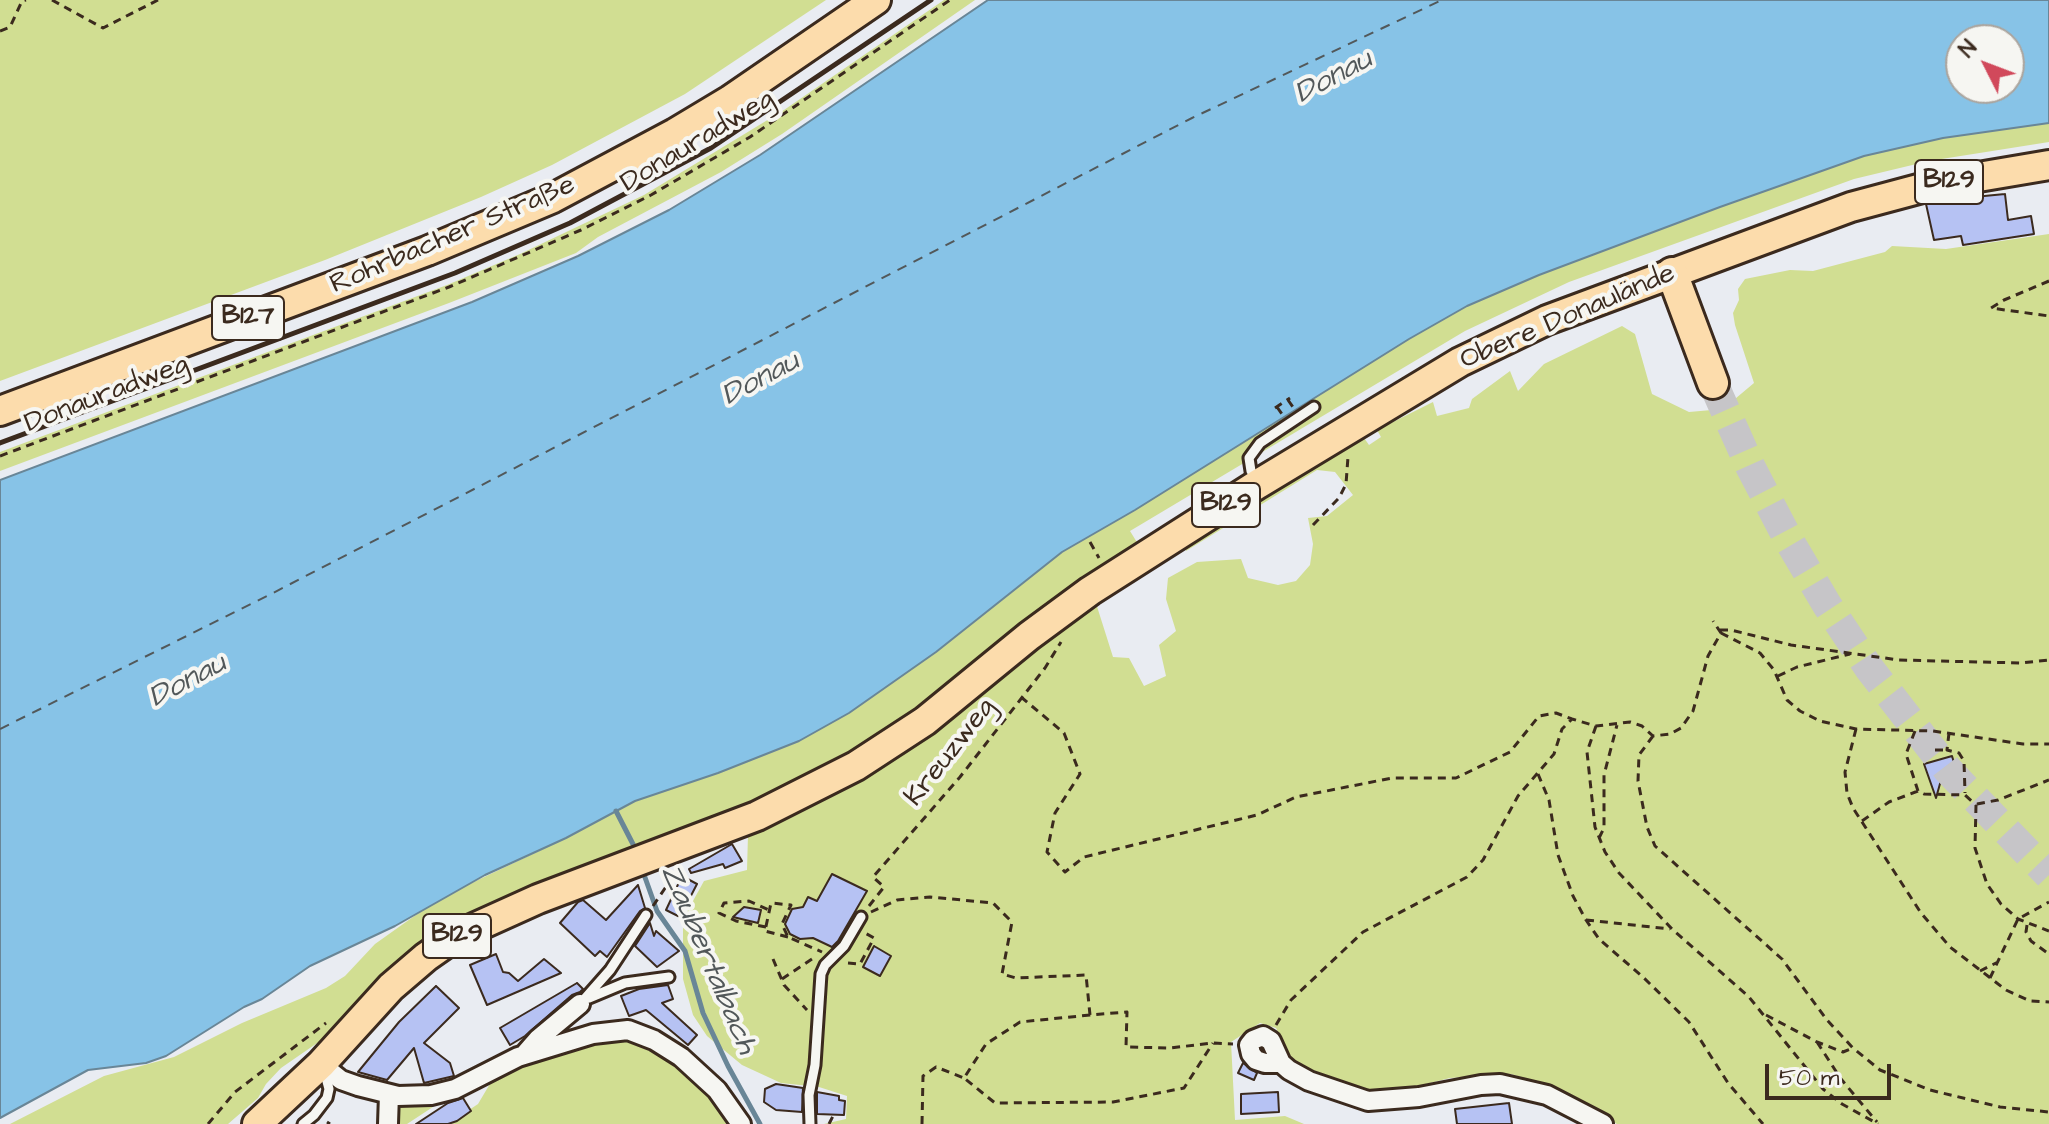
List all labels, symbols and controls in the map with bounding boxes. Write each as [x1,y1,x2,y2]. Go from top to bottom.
north arrow [1945,24,2025,104]
text: N [1952,33,1984,64]
water label: Donau [1289,43,1379,113]
street label: Donauradweg [615,83,781,201]
road number: B129 [1915,160,1983,204]
street label: Rohrbacher Straße [326,169,580,303]
street label: Obere Donaulände [1456,258,1680,378]
road number: B127 [212,296,284,340]
water label: Donau [716,345,806,415]
street label: Donauradweg [20,348,194,442]
road number: B129 [1192,483,1260,527]
water label: Donau [143,647,233,717]
street label: Kreuzweg [898,692,1004,814]
water label: Zaubertalbach [651,860,763,1060]
road number: B129 [423,914,491,958]
scale bar [1769,1048,1895,1098]
text: 50 m [1779,1061,1839,1095]

